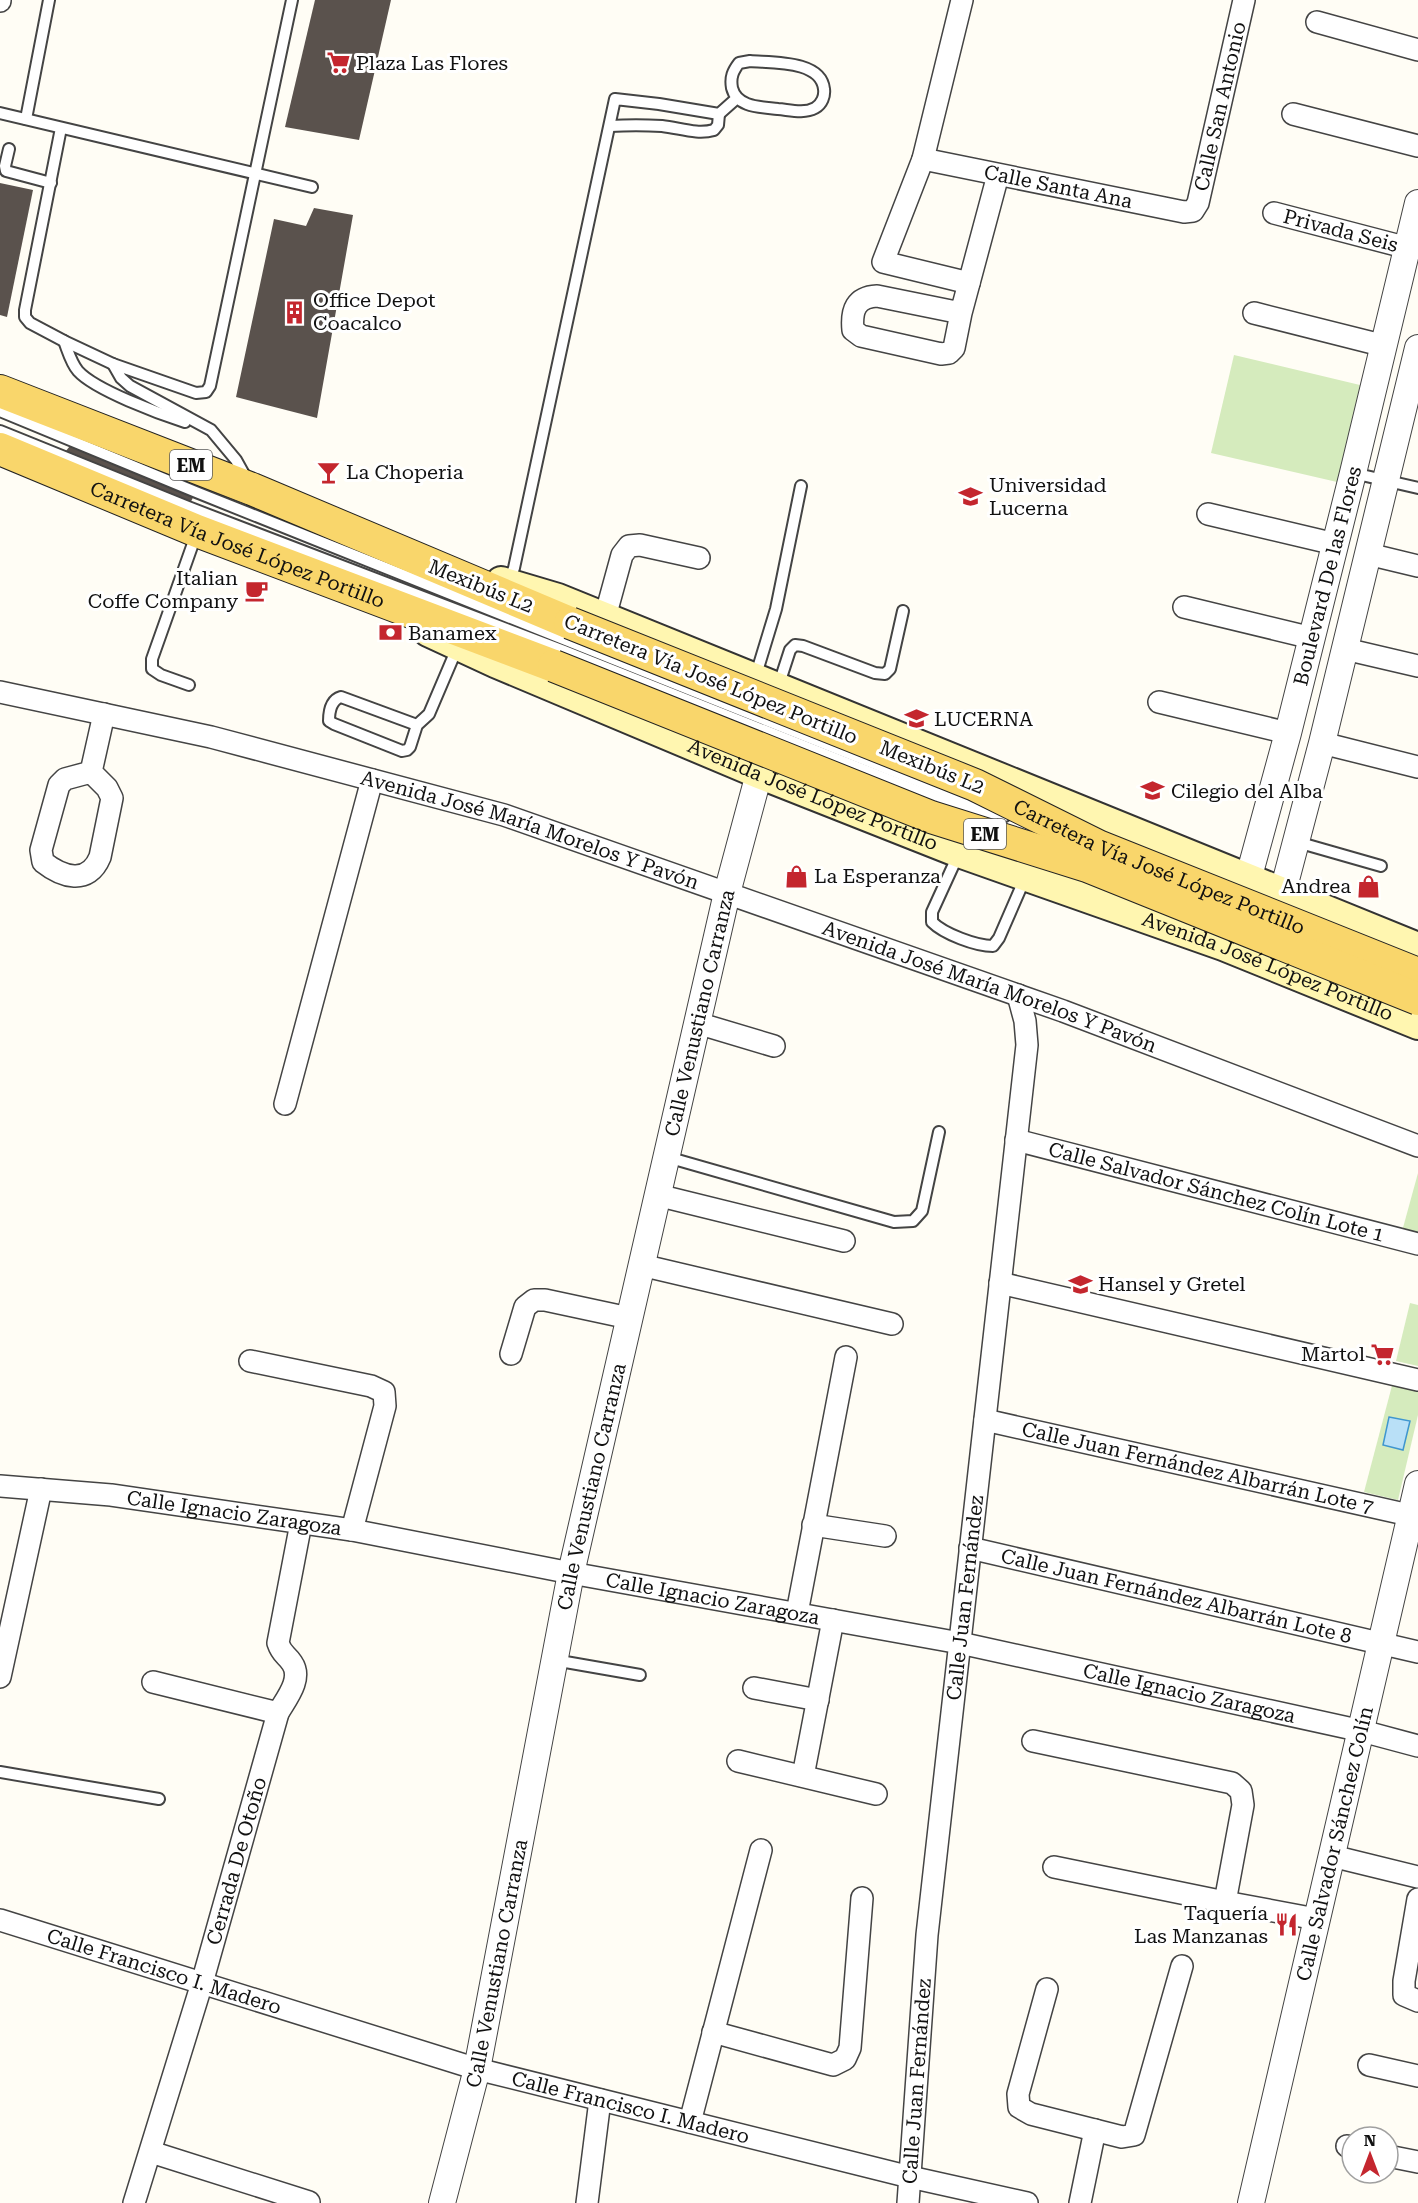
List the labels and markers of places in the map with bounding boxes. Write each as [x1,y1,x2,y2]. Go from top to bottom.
supermarket icon: Plaza Las Flores [325,50,351,76]
place label: Plaza Las Flores [356,51,508,75]
place label: Office Depot Coacalco [313,288,436,335]
building icon: Office Depot Coacalco [282,299,308,325]
bar icon: La Choperia [315,459,341,485]
place label: La Choperia [346,460,464,484]
place label: Universidad Lucerna [989,473,1107,520]
school or university icon: Universidad Lucerna [958,484,984,510]
place label: Italian Coffe Company [88,566,238,613]
cafe icon: Italian Coffe Company [243,577,269,603]
bank icon: Banamex [377,620,403,646]
place label: Banamex [408,621,497,645]
school or university icon: LUCERNA [903,706,929,732]
place label: LUCERNA [934,707,1033,731]
school or university icon: Cilegio del Alba [1140,778,1166,804]
place label: Cilegio del Alba [1171,779,1323,803]
shop icon: La Esperanza [783,863,809,889]
place label: La Esperanza [814,864,941,888]
shop icon: Andrea [1356,873,1382,899]
place label: Andrea [1282,874,1351,898]
school or university icon: Hansel y Gretel [1067,1271,1093,1297]
place label: Hansel y Gretel [1098,1272,1245,1296]
supermarket icon: Martol [1370,1341,1396,1367]
place label: Martol [1301,1342,1365,1366]
place label: Taquería Las Manzanas [1134,1901,1268,1948]
restaurant icon: Taquería Las Manzanas [1273,1912,1299,1938]

